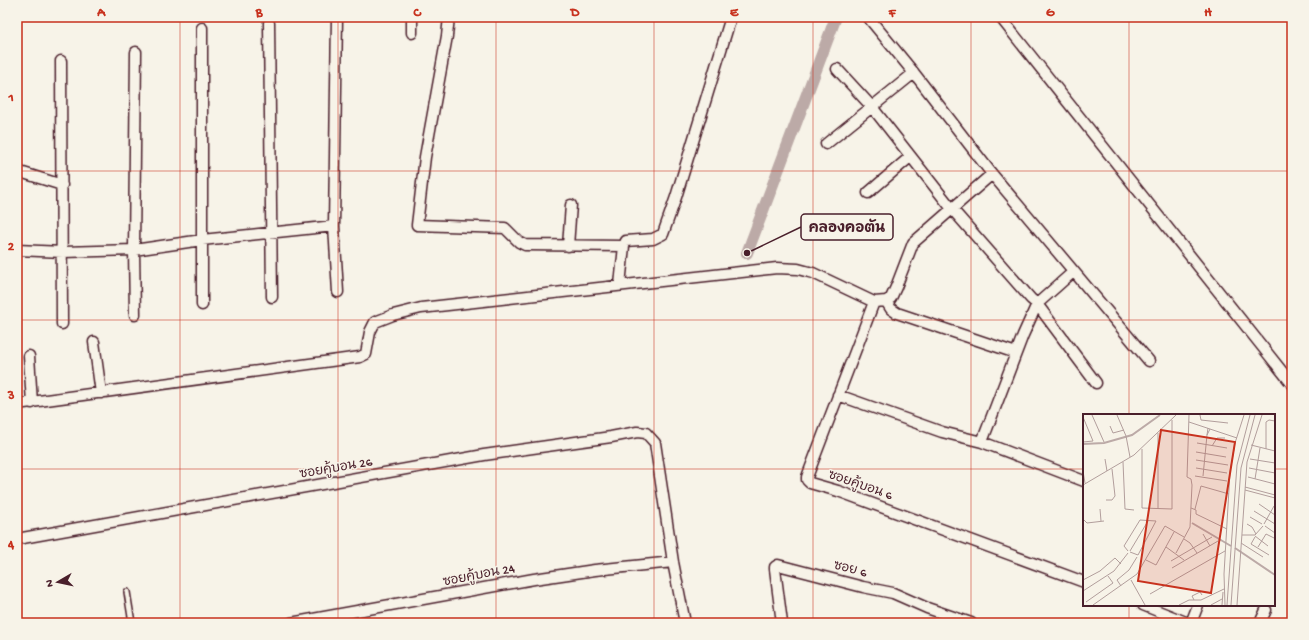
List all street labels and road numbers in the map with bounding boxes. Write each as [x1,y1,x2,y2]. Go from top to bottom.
street label: ซอยคู้บอน 26 [298,452,374,483]
street label: ซอยคู้บอน 6 [826,465,896,504]
street label: ซอยคู้บอน 24 [441,559,516,590]
street label: ซอย 6 [832,559,869,581]

